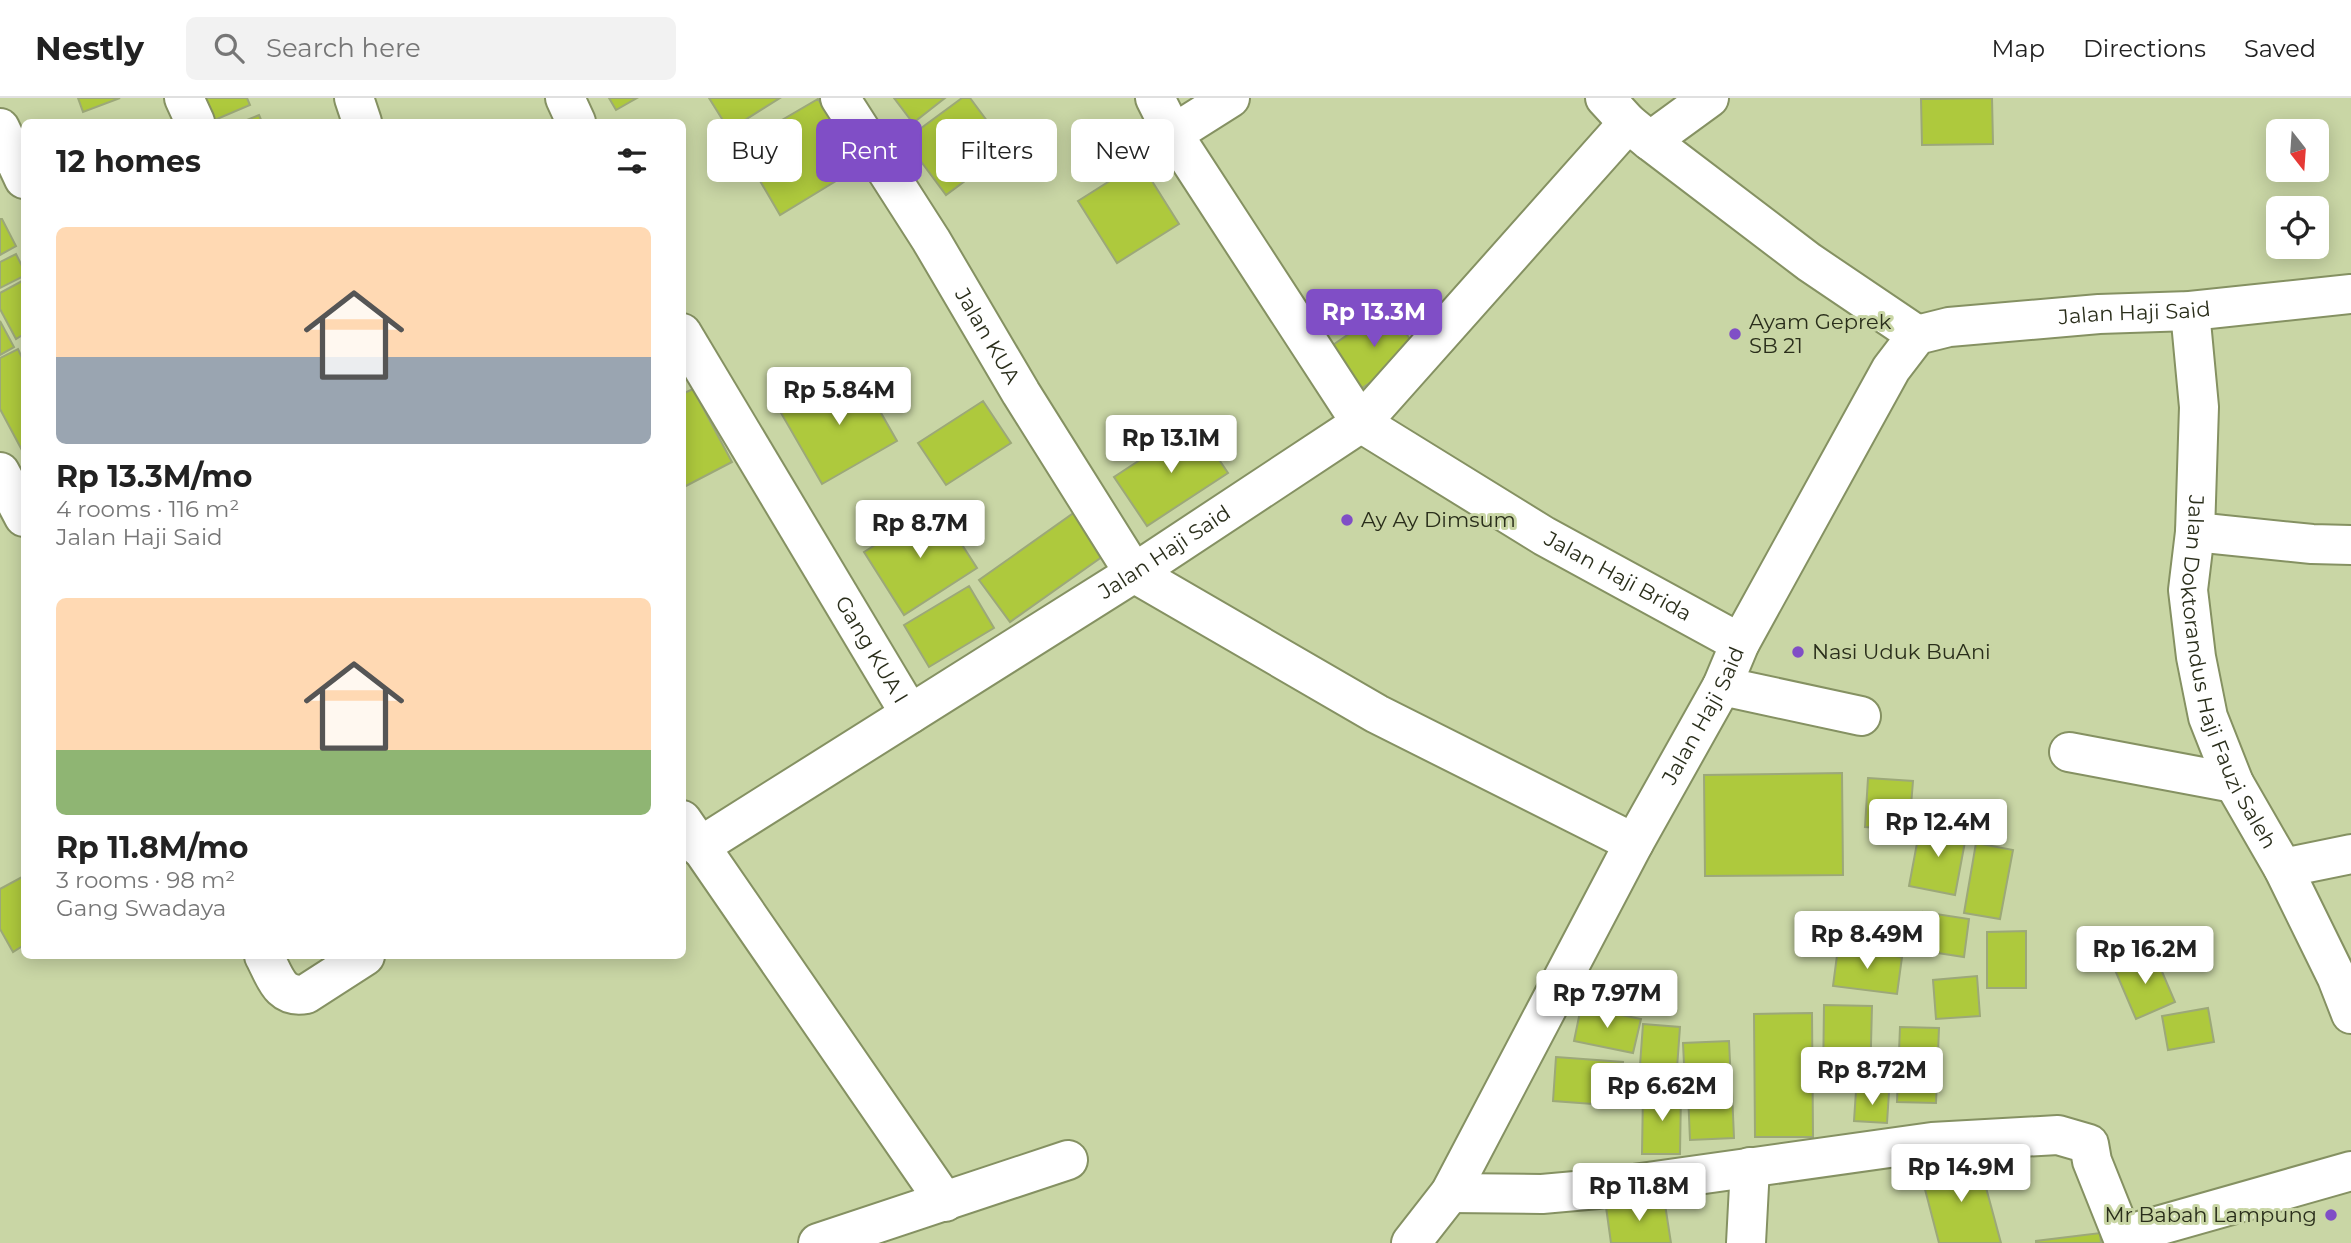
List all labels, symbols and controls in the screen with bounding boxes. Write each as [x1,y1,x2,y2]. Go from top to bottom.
search box [186,17,676,80]
text: Nestly [35,28,144,68]
icon: search [210,29,248,67]
text: Search here [266,32,421,64]
text: Map [1992,34,2045,63]
text: Directions [2083,34,2206,63]
text: Saved [2244,34,2316,63]
chip: Buy [707,119,802,182]
chip: Rent [816,119,922,182]
chip: Filters [936,119,1057,182]
chip: New [1071,119,1174,182]
north arrow [2266,119,2329,182]
map controls [2266,119,2329,259]
icon: filters [613,142,651,180]
text: 12 homes [56,143,201,180]
button: locate [2266,196,2329,259]
icon: home [291,272,417,398]
street label: Jalan KUA [950,282,1026,389]
pin: Rp 13.3M [1302,289,1446,349]
street label: Jalan Haji Said [2056,296,2212,330]
text: Rp 13.3M [1322,298,1426,326]
place label: Ayam Geprek SB 21 [1749,309,1892,358]
marker: Ayam Geprek SB 21 [1727,326,1743,342]
pin: Rp 5.84M [767,368,911,427]
text: Rp 5.84M [783,376,895,404]
pin: Rp 13.1M [1099,416,1243,475]
text: Rp 13.1M [1122,424,1220,452]
text: Rp 13.3M/mo [56,458,252,495]
street label: Jalan Doktorandus Haji Fauzi Saleh [2176,494,2282,853]
text: 4 rooms · 116 m² [56,495,239,523]
pin: Rp 8.7M [855,500,985,560]
street label: Jalan Haji Said [1093,500,1235,605]
place label: Ay Ay Dimsum [1361,507,1516,532]
text: Rp 8.7M [872,509,968,537]
marker: Ay Ay Dimsum [1339,512,1355,528]
text: Jalan Haji Said [56,523,223,551]
street label: Jalan Haji Brida [1539,525,1696,626]
street label: Gang KUA I [830,591,914,708]
place label: Nasi Uduk BuAni [1812,639,1991,664]
icon: home [291,643,417,769]
street label: Jalan Haji Said [1656,643,1749,790]
marker: Nasi Uduk BuAni [1790,644,1806,660]
pin: Rp 12.4M [1866,800,2010,859]
text: Rp 12.4M [1885,808,1991,836]
text: Rp 11.8M/mo [56,829,248,866]
text: 3 rooms · 98 m² [56,866,235,894]
text: Gang Swadaya [56,894,226,922]
pin: Rp 8.49M [1795,912,1939,971]
text: Rp 8.49M [1810,920,1924,948]
pin: Rp 16.2M [2073,926,2217,986]
text: Rp 16.2M [2093,935,2197,963]
pin: Rp 7.97M [1535,970,1679,1030]
text: Rp 7.97M [1552,979,1662,1007]
pin: Rp 8.72M [1800,1048,1944,1107]
text: Rp 8.72M [1817,1056,1927,1084]
pin: Rp 6.62M [1590,1063,1734,1123]
text: Rp 6.62M [1607,1072,1717,1100]
pin: Rp 14.9M [1889,1144,2033,1204]
text: Rp 14.9M [1907,1153,2015,1181]
pin: Rp 11.8M [1567,1164,1711,1223]
text: Rp 11.8M [1589,1172,1689,1200]
place label: Mr Babah Lampung [2105,1202,2317,1227]
marker: Mr Babah Lampung [2323,1207,2339,1223]

